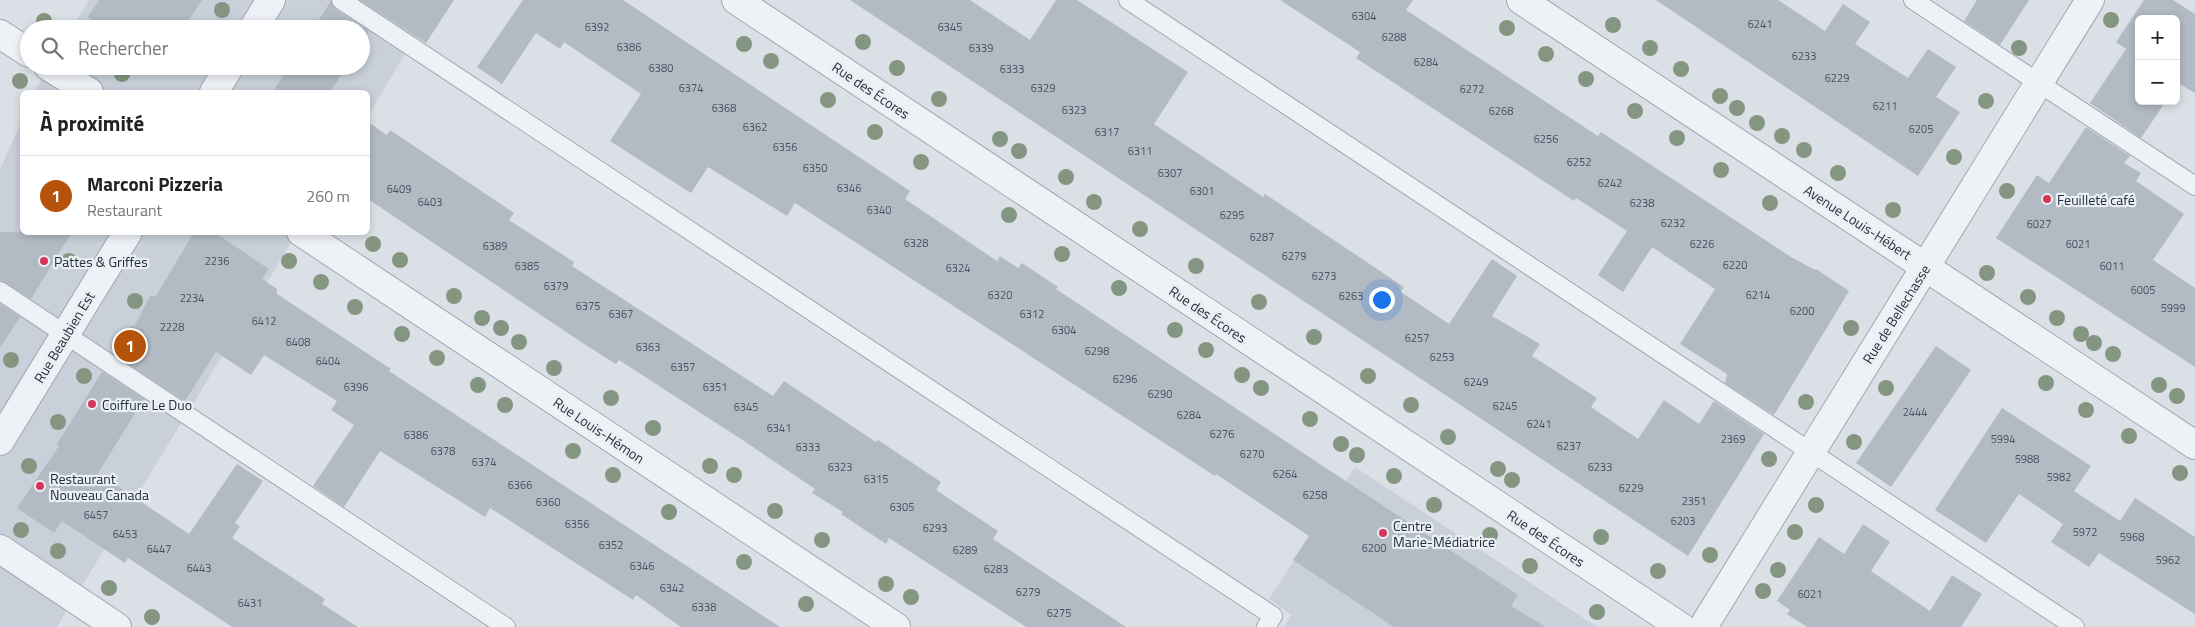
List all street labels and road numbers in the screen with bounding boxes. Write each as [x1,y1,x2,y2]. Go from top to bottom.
street label: Rue des Écores [828,56,914,124]
street label: Avenue Louis-Hébert [1800,179,1916,265]
street label: Rue de Bellechasse [1857,260,1935,368]
street label: Rue des Écores [1165,280,1251,348]
street label: Rue Beaubien Est [28,287,100,387]
street label: Rue Louis-Hémon [549,392,649,468]
street label: Rue des Écores [1503,504,1589,572]

